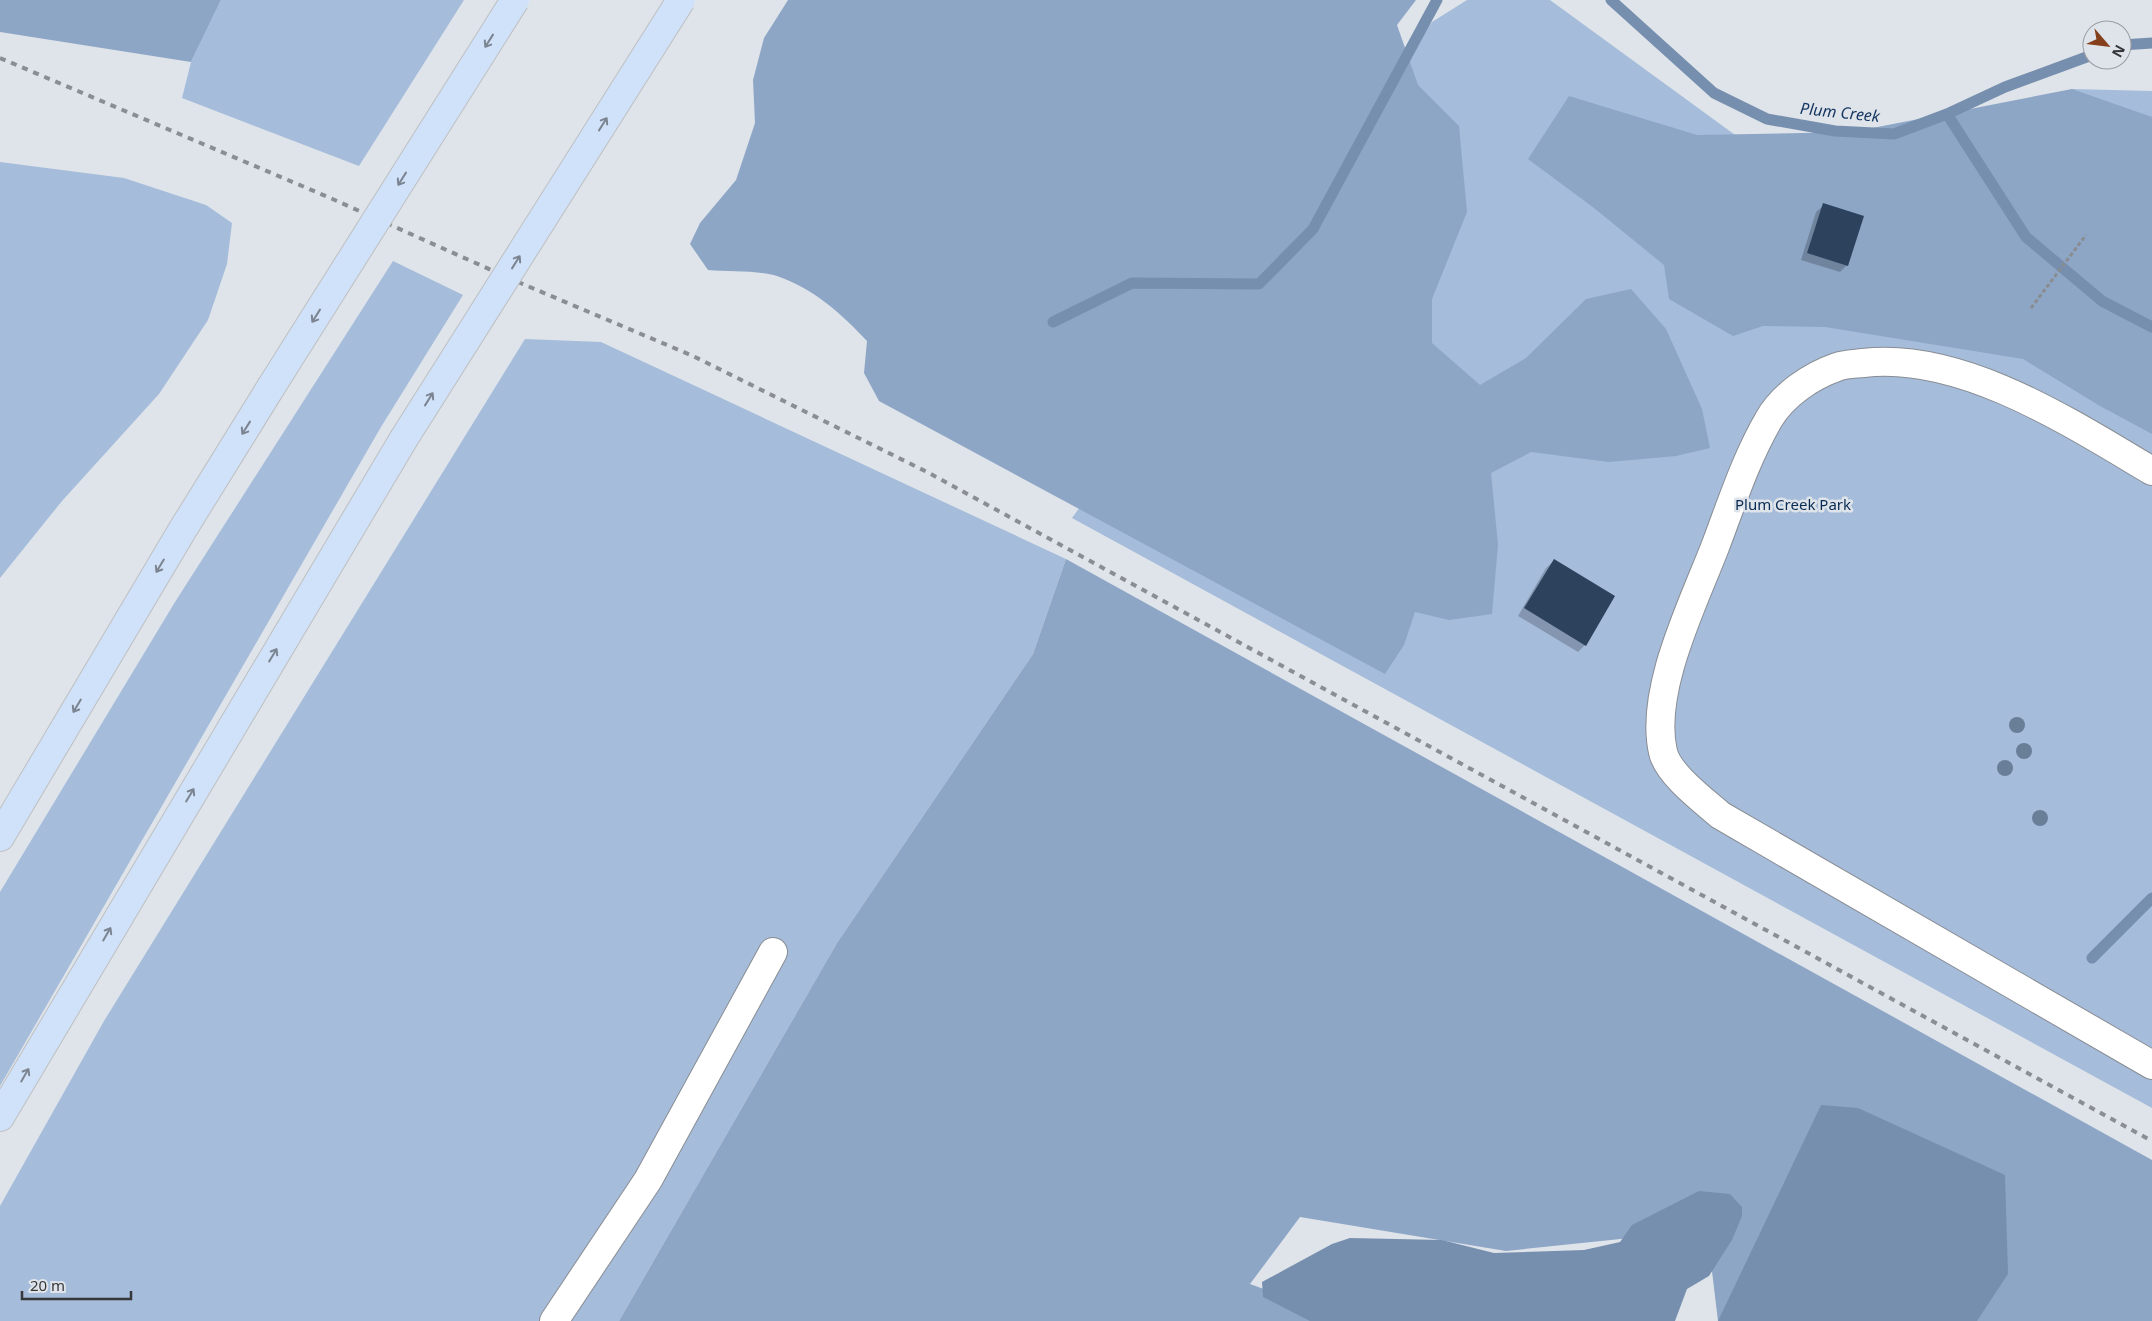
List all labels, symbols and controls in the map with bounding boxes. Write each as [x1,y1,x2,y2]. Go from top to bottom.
north arrow [2082,20,2132,70]
one-way arrow [484,34,494,48]
text: N [2108,42,2130,61]
water label: Plum Creek [1799,97,1882,127]
one-way arrow [598,118,608,132]
one-way arrow [397,171,407,185]
one-way arrow [511,255,521,269]
one-way arrow [310,309,320,323]
one-way arrow [424,392,434,406]
one-way arrow [240,421,251,435]
park label: Plum Creek Park [1735,494,1851,514]
one-way arrow [155,559,165,573]
one-way arrow [269,649,279,663]
one-way arrow [72,699,82,713]
one-way arrow [186,788,196,802]
one-way arrow [102,927,112,942]
one-way arrow [20,1068,30,1082]
scale bar [22,1268,131,1300]
text: 20 m [30,1275,65,1295]

